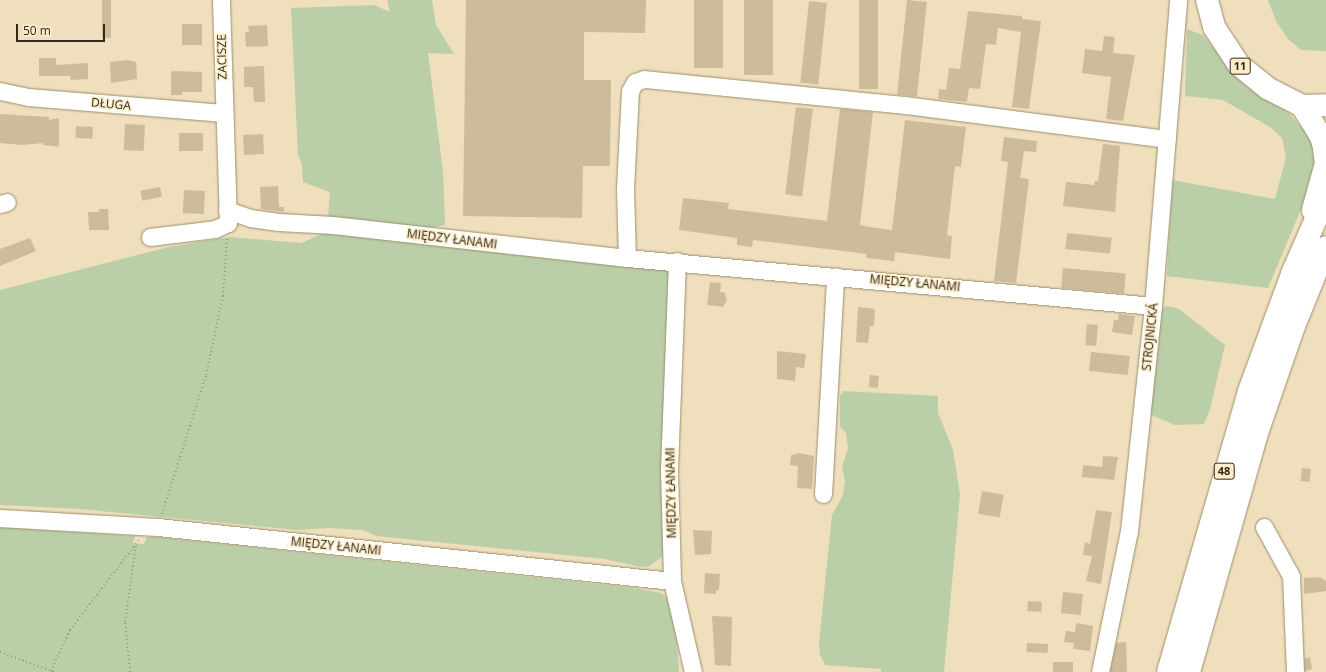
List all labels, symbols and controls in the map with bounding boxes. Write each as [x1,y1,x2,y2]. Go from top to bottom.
scale bar [18,16,107,42]
text: 50 m [23,22,51,39]
street label: ZACISZE [214,34,230,80]
road number: 11 [1229,57,1251,75]
street label: DŁUGA [90,95,132,113]
street label: MIĘDZY ŁANAMI [406,226,498,252]
street label: MIĘDZY ŁANAMI [869,272,961,294]
street label: STROJNICKÁ [1139,302,1161,372]
street label: MIĘDZY ŁANAMI [663,447,679,539]
road number: 48 [1213,462,1235,480]
street label: MIĘDZY ŁANAMI [290,534,382,558]

